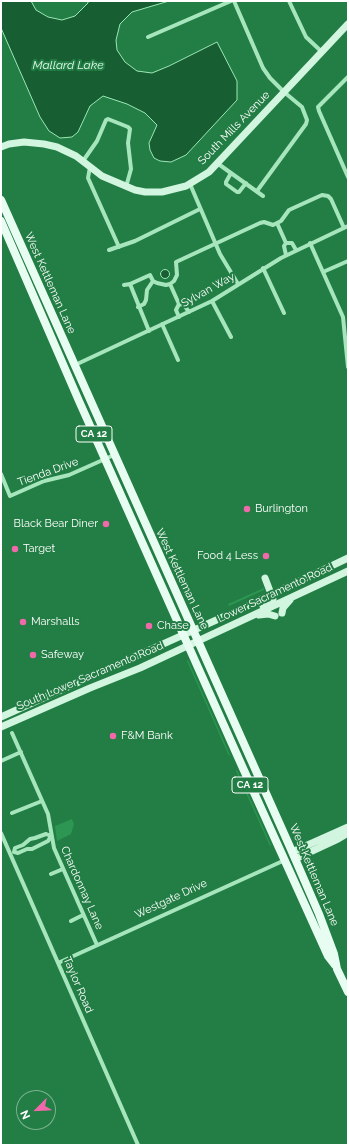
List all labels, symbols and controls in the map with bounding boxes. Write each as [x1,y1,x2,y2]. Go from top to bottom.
water label: Mallard Lake [32,58,104,72]
street label: South Mills Avenue [195,88,273,168]
street label: West Kettleman Lane [22,230,78,336]
street label: Sylvan Way [179,270,237,310]
road number: CA 12 [76,426,112,442]
street label: Tienda Drive [16,455,80,489]
place label: Burlington [255,502,308,516]
marker: Burlington [242,504,252,514]
place label: Black Bear Diner [14,517,98,531]
marker: Black Bear Diner [101,519,111,529]
street label: West Kettleman Lane [153,527,211,631]
place label: Target [23,542,55,556]
marker: Target [10,544,20,554]
place label: Food 4 Less [197,549,258,563]
marker: Food 4 Less [261,551,271,561]
street label: Lower Sacramento Road [215,561,335,625]
place label: Marshalls [31,615,79,629]
marker: Marshalls [18,617,28,627]
place label: Chase [157,619,189,633]
marker: Chase [144,621,154,631]
street label: South Lower Sacramento Road [15,639,165,713]
place label: Safeway [41,648,84,662]
marker: Safeway [28,650,38,660]
place label: F&M Bank [121,729,173,743]
marker: F&M Bank [108,731,118,741]
road number: CA 12 [232,777,268,793]
street label: West Kettleman Lane [287,822,341,928]
street label: Chardonnay Lane [58,844,106,932]
street label: Westgate Drive [133,877,209,921]
street label: Taylor Road [60,955,96,1015]
north arrow [16,1090,56,1130]
text: N [18,1108,33,1121]

